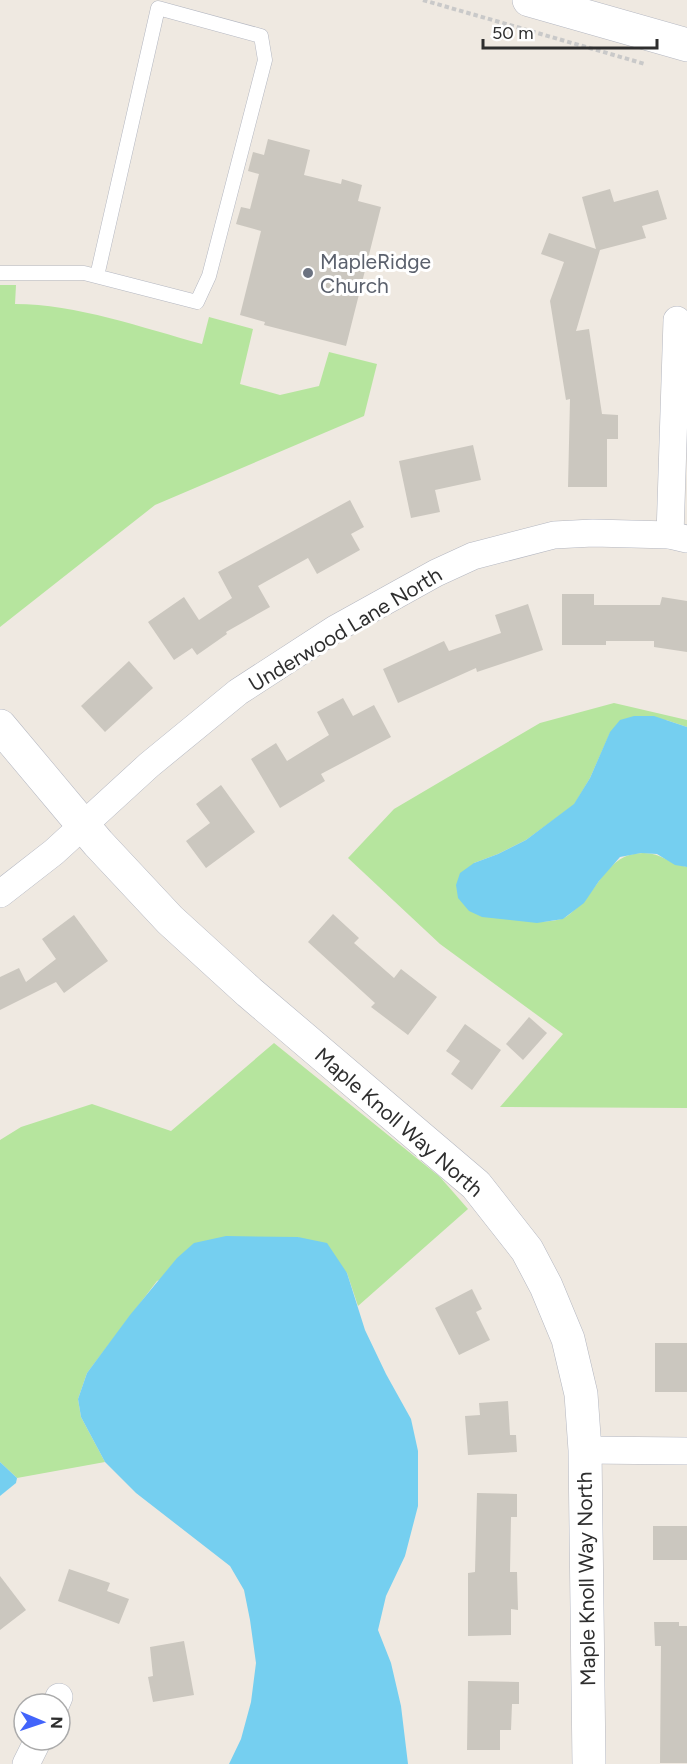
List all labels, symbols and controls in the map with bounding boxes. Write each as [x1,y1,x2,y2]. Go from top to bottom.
scale bar [483,12,657,50]
text: 50 m [492,22,534,44]
place label: MapleRidge Church [320,249,431,298]
marker: MapleRidge Church [301,266,315,280]
street label: Underwood Lane North [244,561,446,697]
street label: Maple Knoll Way North [310,1042,488,1202]
street label: Maple Knoll Way North [572,1472,600,1686]
north arrow [12,1692,72,1752]
text: N [47,1716,66,1729]

